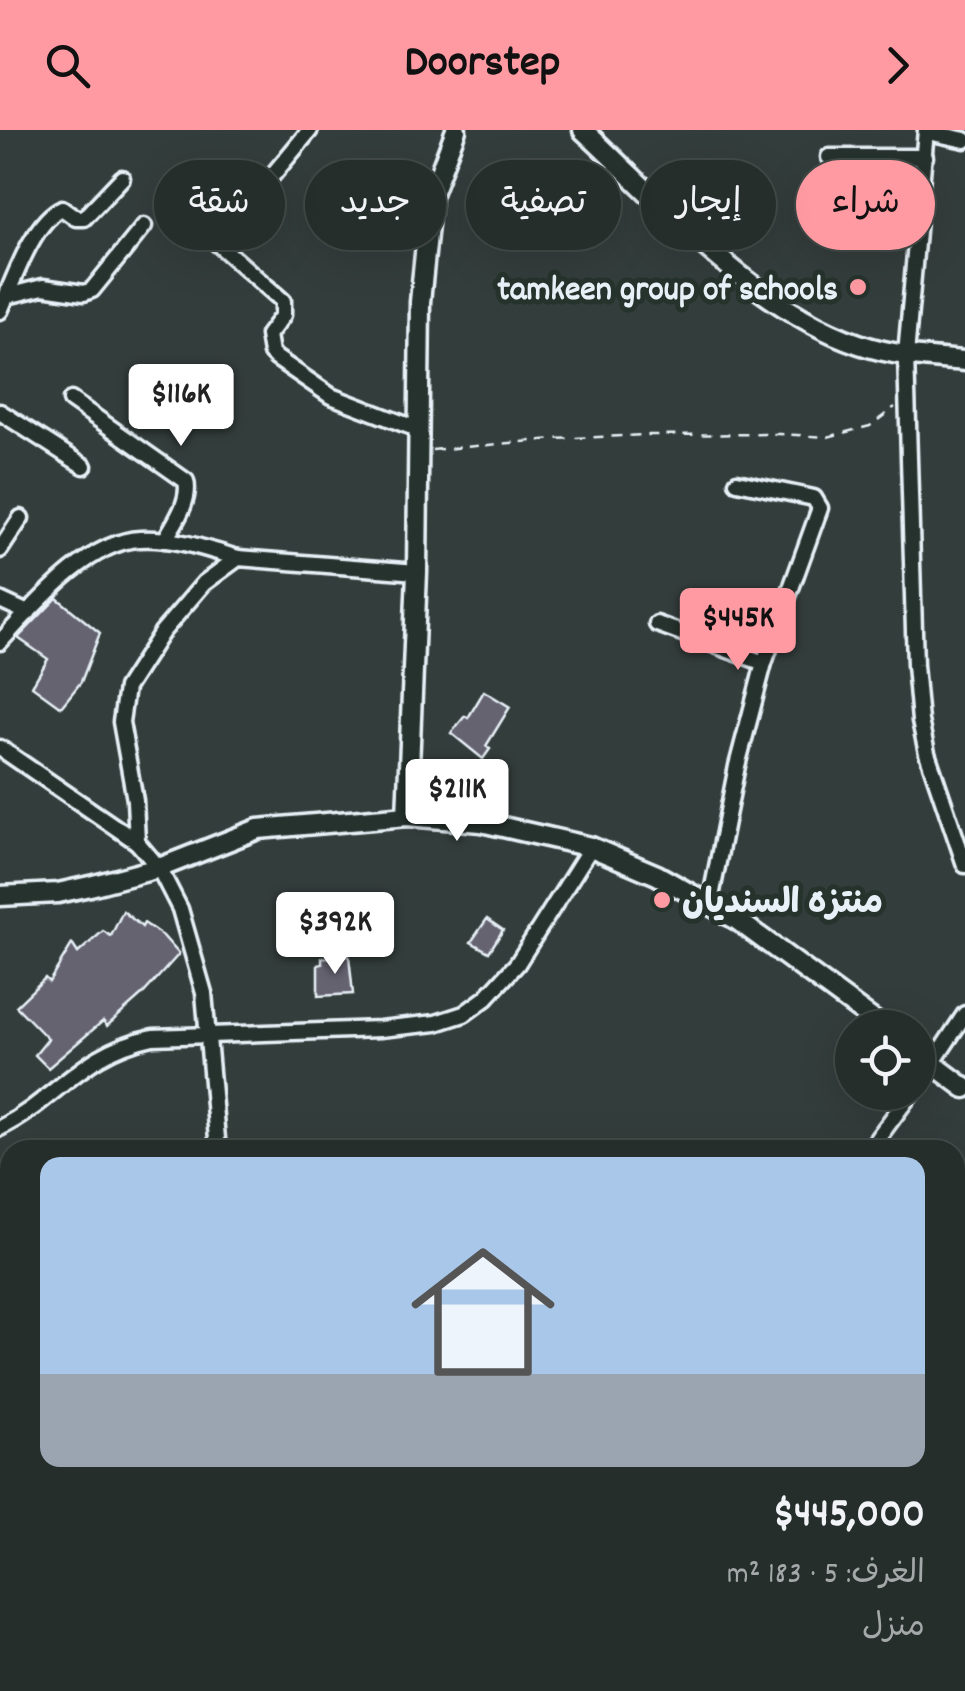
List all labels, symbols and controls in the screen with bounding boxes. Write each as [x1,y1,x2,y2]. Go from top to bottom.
text: Doorstep [404,33,561,97]
icon: search [40,38,95,93]
icon: forward [870,38,925,93]
chip: شقة [154,160,285,250]
chip: جديد [305,160,446,250]
chip: تصفية [466,160,621,250]
chip: إيجار [641,160,776,250]
chip: شراء [796,160,935,250]
place label: tamkeen group of schools [497,267,838,317]
marker: tamkeen group of schools [847,276,869,298]
pin: $116K [111,364,251,449]
text: $116K [151,373,211,419]
pin: $445K [668,588,808,673]
text: $445K [702,597,774,643]
pin: $211K [387,759,527,844]
text: $211K [427,768,487,814]
place label: منتزه السنديان [682,880,883,930]
marker: منتزه السنديان [651,889,673,911]
pin: $392K [265,892,405,977]
text: $392K [298,901,372,947]
map controls [835,1010,935,1110]
button: locate [835,1010,935,1110]
icon: home [393,1222,573,1402]
text: $445,000 [773,1487,925,1547]
text: الغرف: 5 · 183 m² [727,1553,925,1599]
text: منزل [862,1606,925,1652]

